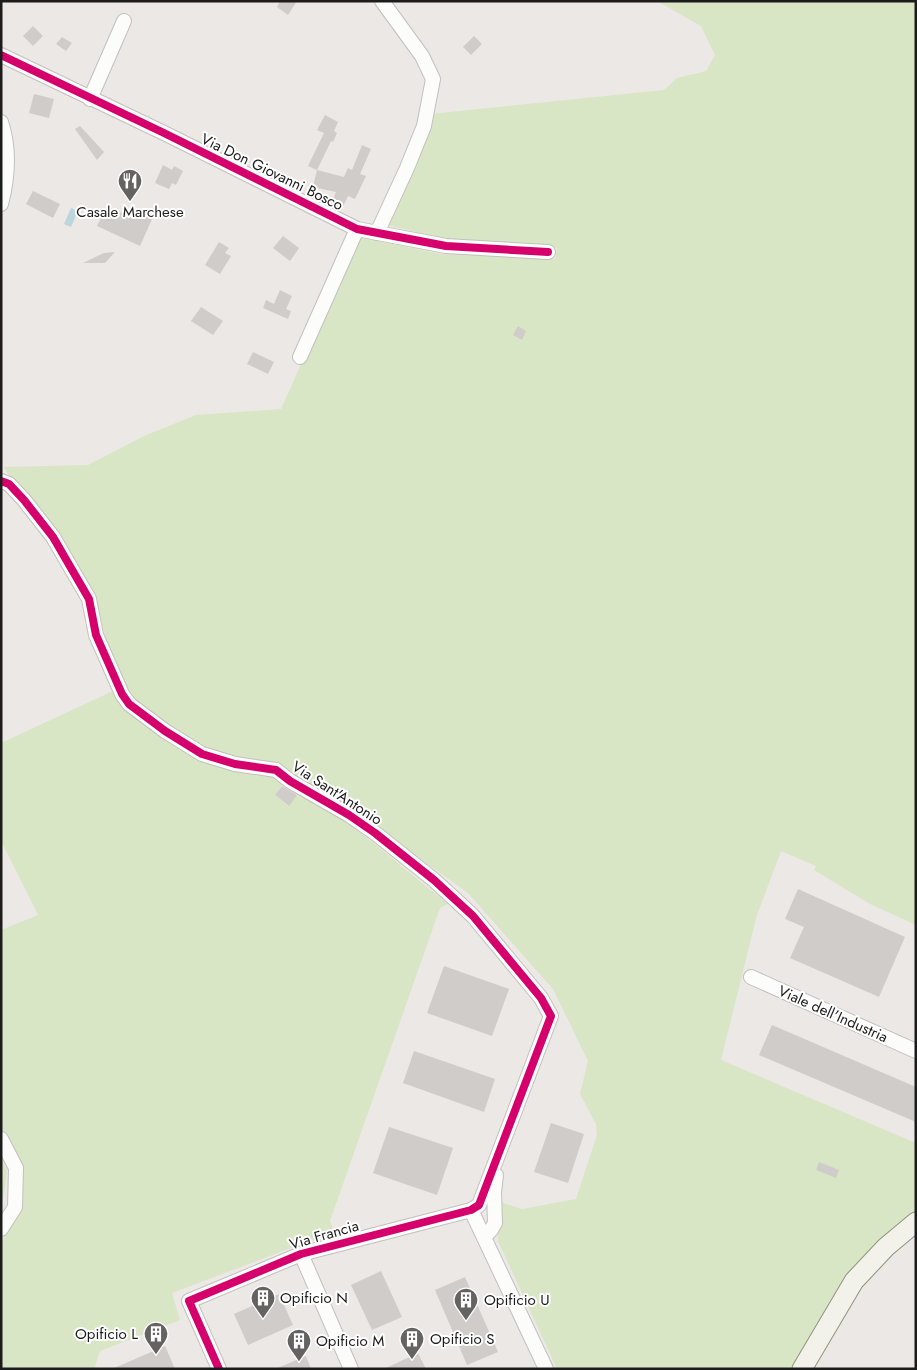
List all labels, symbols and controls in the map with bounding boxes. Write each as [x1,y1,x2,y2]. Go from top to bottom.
street label: Via Don Giovanni Bosco [197,128,347,216]
restaurant icon: Casale Marchese [117,168,143,202]
place label: Casale Marchese [76,201,184,223]
street label: Via Sant'Antonio [287,755,387,831]
street label: Viale dell'Industria [775,980,891,1048]
street label: Via Francia [287,1215,361,1255]
building icon: Opificio N [250,1285,276,1319]
place label: Opificio N [280,1287,348,1309]
building icon: Opificio U [453,1287,479,1321]
place label: Opificio U [484,1289,550,1311]
building icon: Opificio L [143,1321,169,1355]
place label: Opificio L [75,1323,138,1345]
building icon: Opificio S [399,1326,425,1360]
building icon: Opificio M [286,1328,312,1362]
place label: Opificio S [430,1328,494,1350]
place label: Opificio M [316,1330,384,1352]

